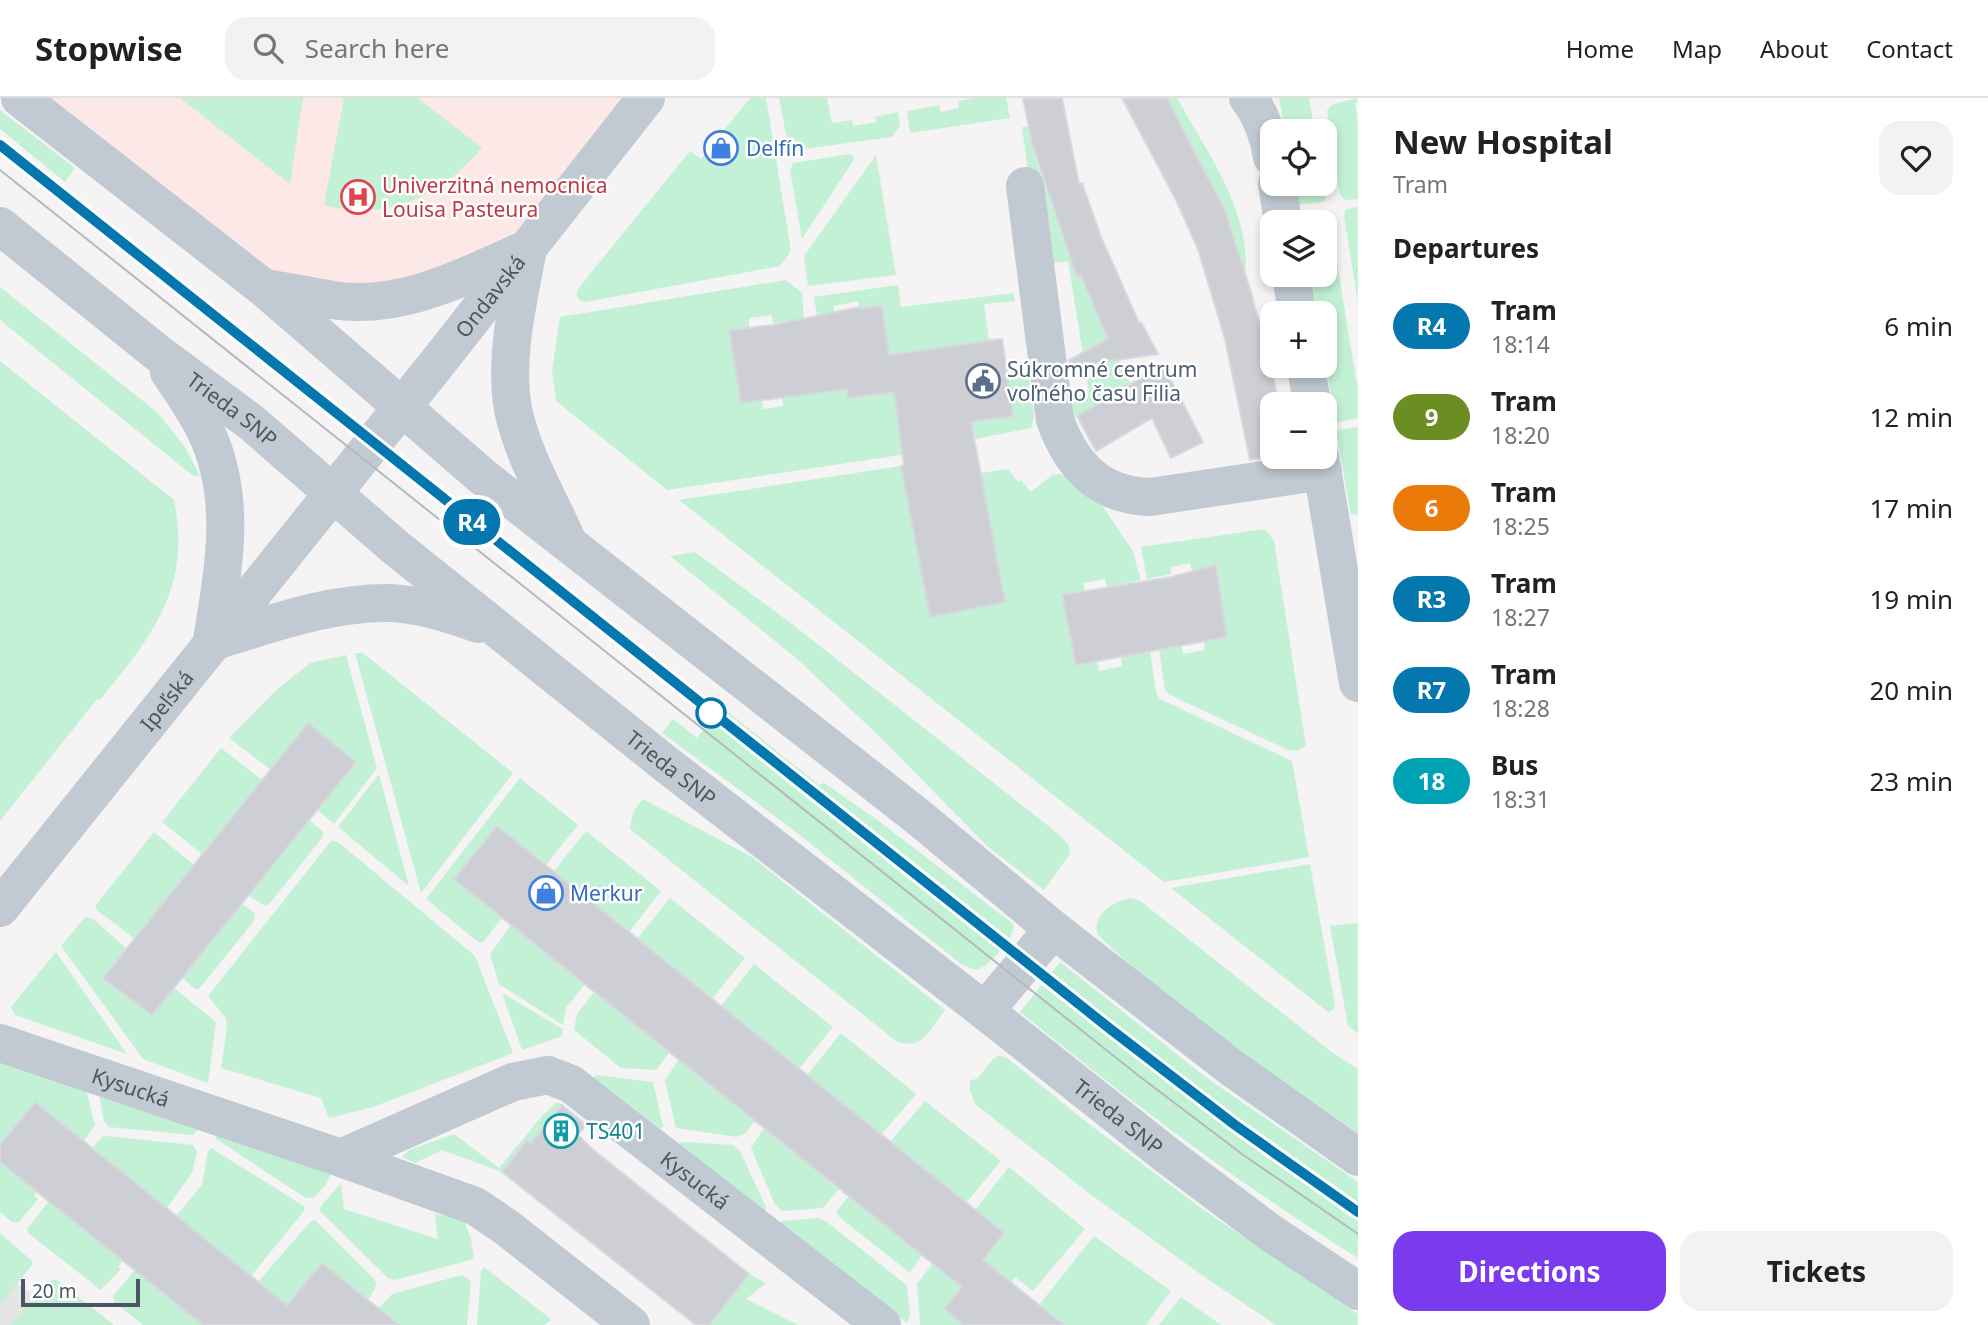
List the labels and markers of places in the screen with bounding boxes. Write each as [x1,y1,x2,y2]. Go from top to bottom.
shop icon: Delfín [702,129,740,167]
place label: Delfín [746,134,804,162]
place label: Univerzitná nemocnica Louisa Pasteura [382,171,608,223]
hospital icon: Univerzitná nemocnica Louisa Pasteura [339,178,377,216]
place label: Súkromné centrum voľného času Filia [1007,355,1197,407]
public building icon: Súkromné centrum voľného času Filia [964,362,1002,400]
unlabelled marker [696,698,726,728]
shop icon: Merkur [527,874,565,912]
place label: Merkur [570,879,643,907]
building icon: TS401 [542,1112,580,1150]
place label: TS401 [586,1117,645,1145]

